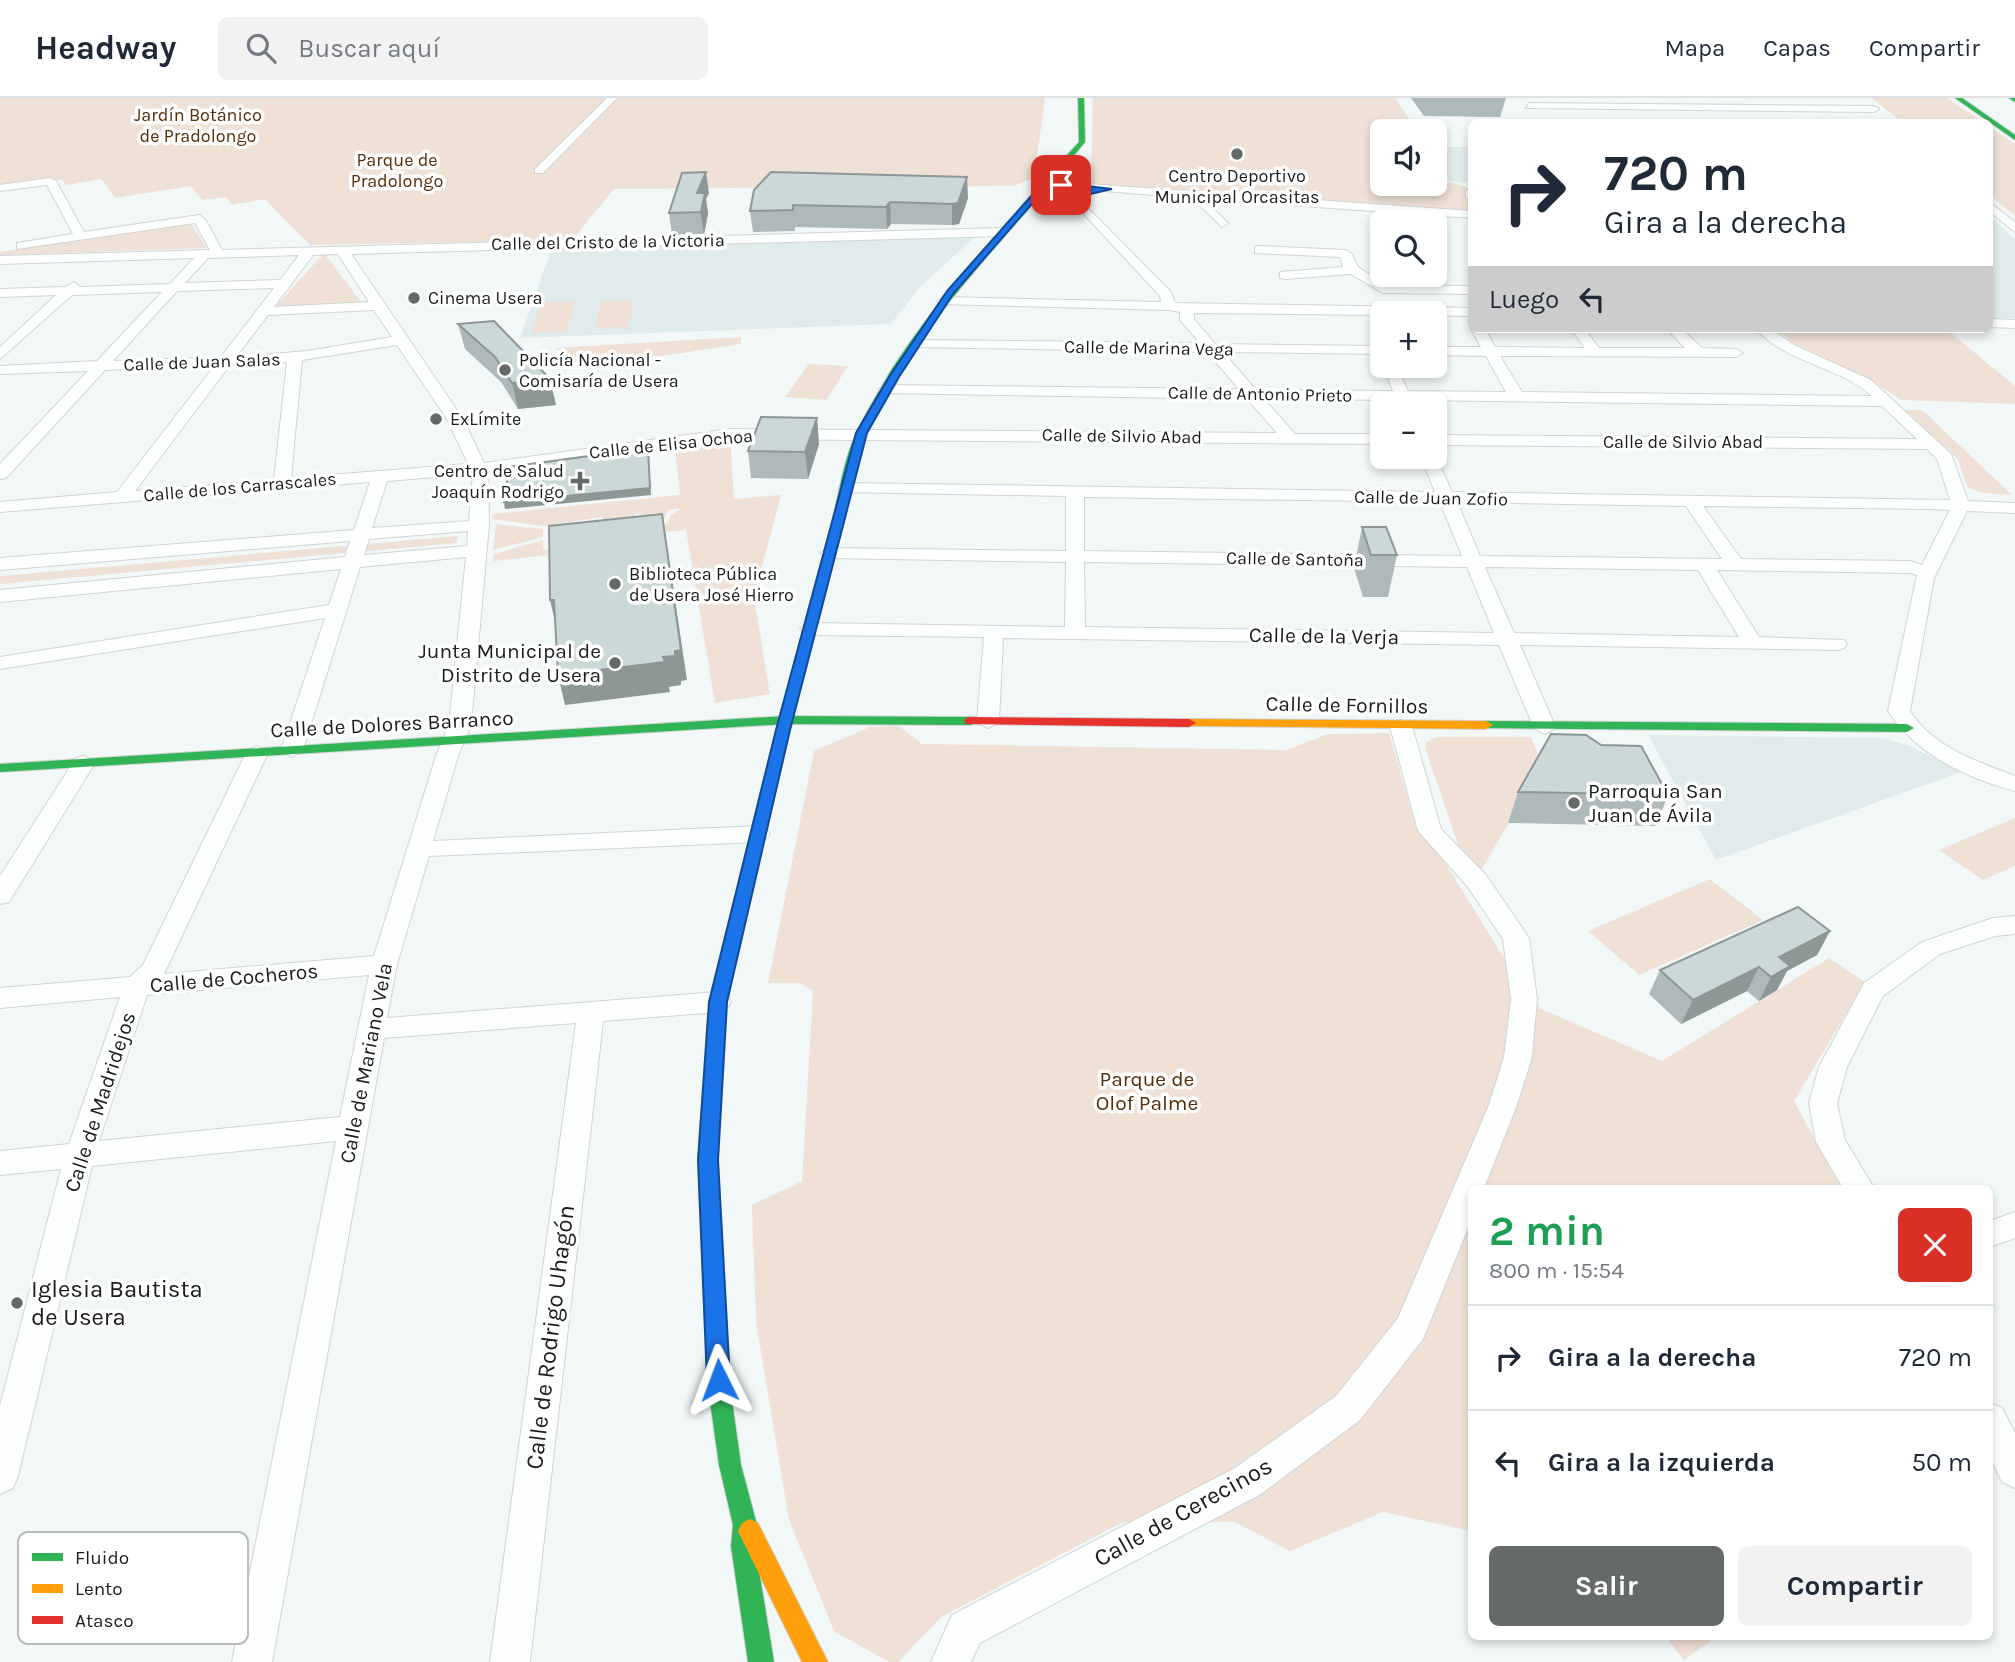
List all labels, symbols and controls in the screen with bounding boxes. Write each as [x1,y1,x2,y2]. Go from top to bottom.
search box [218,17,708,80]
text: Headway [35,29,176,67]
icon: search [242,29,280,67]
text: Buscar aquí [298,33,440,64]
text: Mapa [1664,34,1725,62]
text: Capas [1763,34,1831,62]
text: Compartir [1869,34,1980,62]
park label: Jardín Botánico de Pradolongo [134,104,262,147]
map controls [1370,119,1447,469]
button: sound [1370,119,1447,196]
text: 720 m [1604,145,1748,202]
marker: Centro Deportivo Municipal Orcasitas [1229,146,1245,162]
icon: right [1489,147,1580,238]
park label: Parque de Pradolongo [351,149,443,192]
pin [1031,155,1091,215]
place label: Centro Deportivo Municipal Orcasitas [1154,165,1320,208]
icon: arrive [1042,166,1080,204]
text: Gira a la derecha [1604,204,1847,241]
button: search [1370,210,1447,287]
street label: Calle del Cristo de la Victoria [491,229,725,255]
icon: left [1573,280,1611,318]
text: Luego [1489,284,1559,315]
place label: Cinema Usera [428,287,542,309]
marker: Cinema Usera [406,290,422,306]
button: + [1370,301,1447,378]
street label: Calle de Marina Vega [1064,336,1234,360]
street label: Calle de Juan Salas [123,348,281,376]
place label: Policía Nacional - Comisaría de Usera [519,349,679,392]
marker: Policía Nacional - Comisaría de Usera [497,362,513,378]
street label: Calle de Antonio Prieto [1168,381,1352,407]
button: − [1370,392,1447,469]
place label: ExLímite [450,408,521,430]
marker: ExLímite [428,411,444,427]
street label: Calle de Elisa Ochoa [588,424,754,464]
street label: Calle de Silvio Abad [1042,424,1202,448]
street label: Calle de Silvio Abad [1603,431,1763,453]
place label: Centro de Salud Joaquín Rodrigo [432,460,564,503]
street label: Calle de los Carrascales [143,468,337,506]
marker: Centro de Salud Joaquín Rodrigo [570,471,590,491]
street label: Calle de Juan Zofio [1354,486,1508,510]
street label: Calle de Santoña [1226,547,1364,571]
place label: Biblioteca Pública de Usera José Hierro [629,563,794,606]
marker: Biblioteca Pública de Usera José Hierro [607,576,623,592]
street label: Calle de la Verja [1249,623,1399,649]
place label: Junta Municipal de Distrito de Usera [418,639,601,687]
marker: Junta Municipal de Distrito de Usera [607,655,623,671]
street label: Calle de Fornillos [1265,692,1429,718]
street label: Calle de Dolores Barranco [270,706,514,742]
place label: Parroquia San Juan de Ávila [1588,779,1723,827]
marker: Parroquia San Juan de Ávila [1566,795,1582,811]
street label: Calle de Cocheros [149,959,319,997]
street label: Calle de Mariano Vela [335,961,397,1165]
street label: Calle de Madridejos [60,1009,140,1195]
park label: Parque de Olof Palme [1096,1067,1198,1115]
street label: Calle de Rodrigo Uhagón [520,1203,580,1471]
text: 2 min [1489,1206,1605,1256]
button: close [1898,1208,1972,1282]
text: 800 m · 15:54 [1489,1257,1624,1284]
place label: Iglesia Bautista de Usera [31,1275,203,1331]
marker: Iglesia Bautista de Usera [9,1295,25,1311]
icon: right [1489,1339,1527,1377]
text: Gira a la derecha [1548,1342,1757,1373]
text: 720 m [1899,1342,1972,1373]
position arrow [682,1343,756,1417]
icon: left [1489,1444,1527,1482]
text: Gira a la izquierda [1548,1447,1775,1478]
text: 50 m [1911,1447,1972,1478]
street label: Calle de Cerecinos [1089,1451,1277,1573]
legend [18,1532,248,1644]
button: Salir [1489,1546,1724,1626]
button: Compartir [1738,1546,1972,1626]
text: Fluido [75,1547,129,1569]
text: Lento [75,1578,123,1600]
text: Atasco [75,1610,134,1632]

